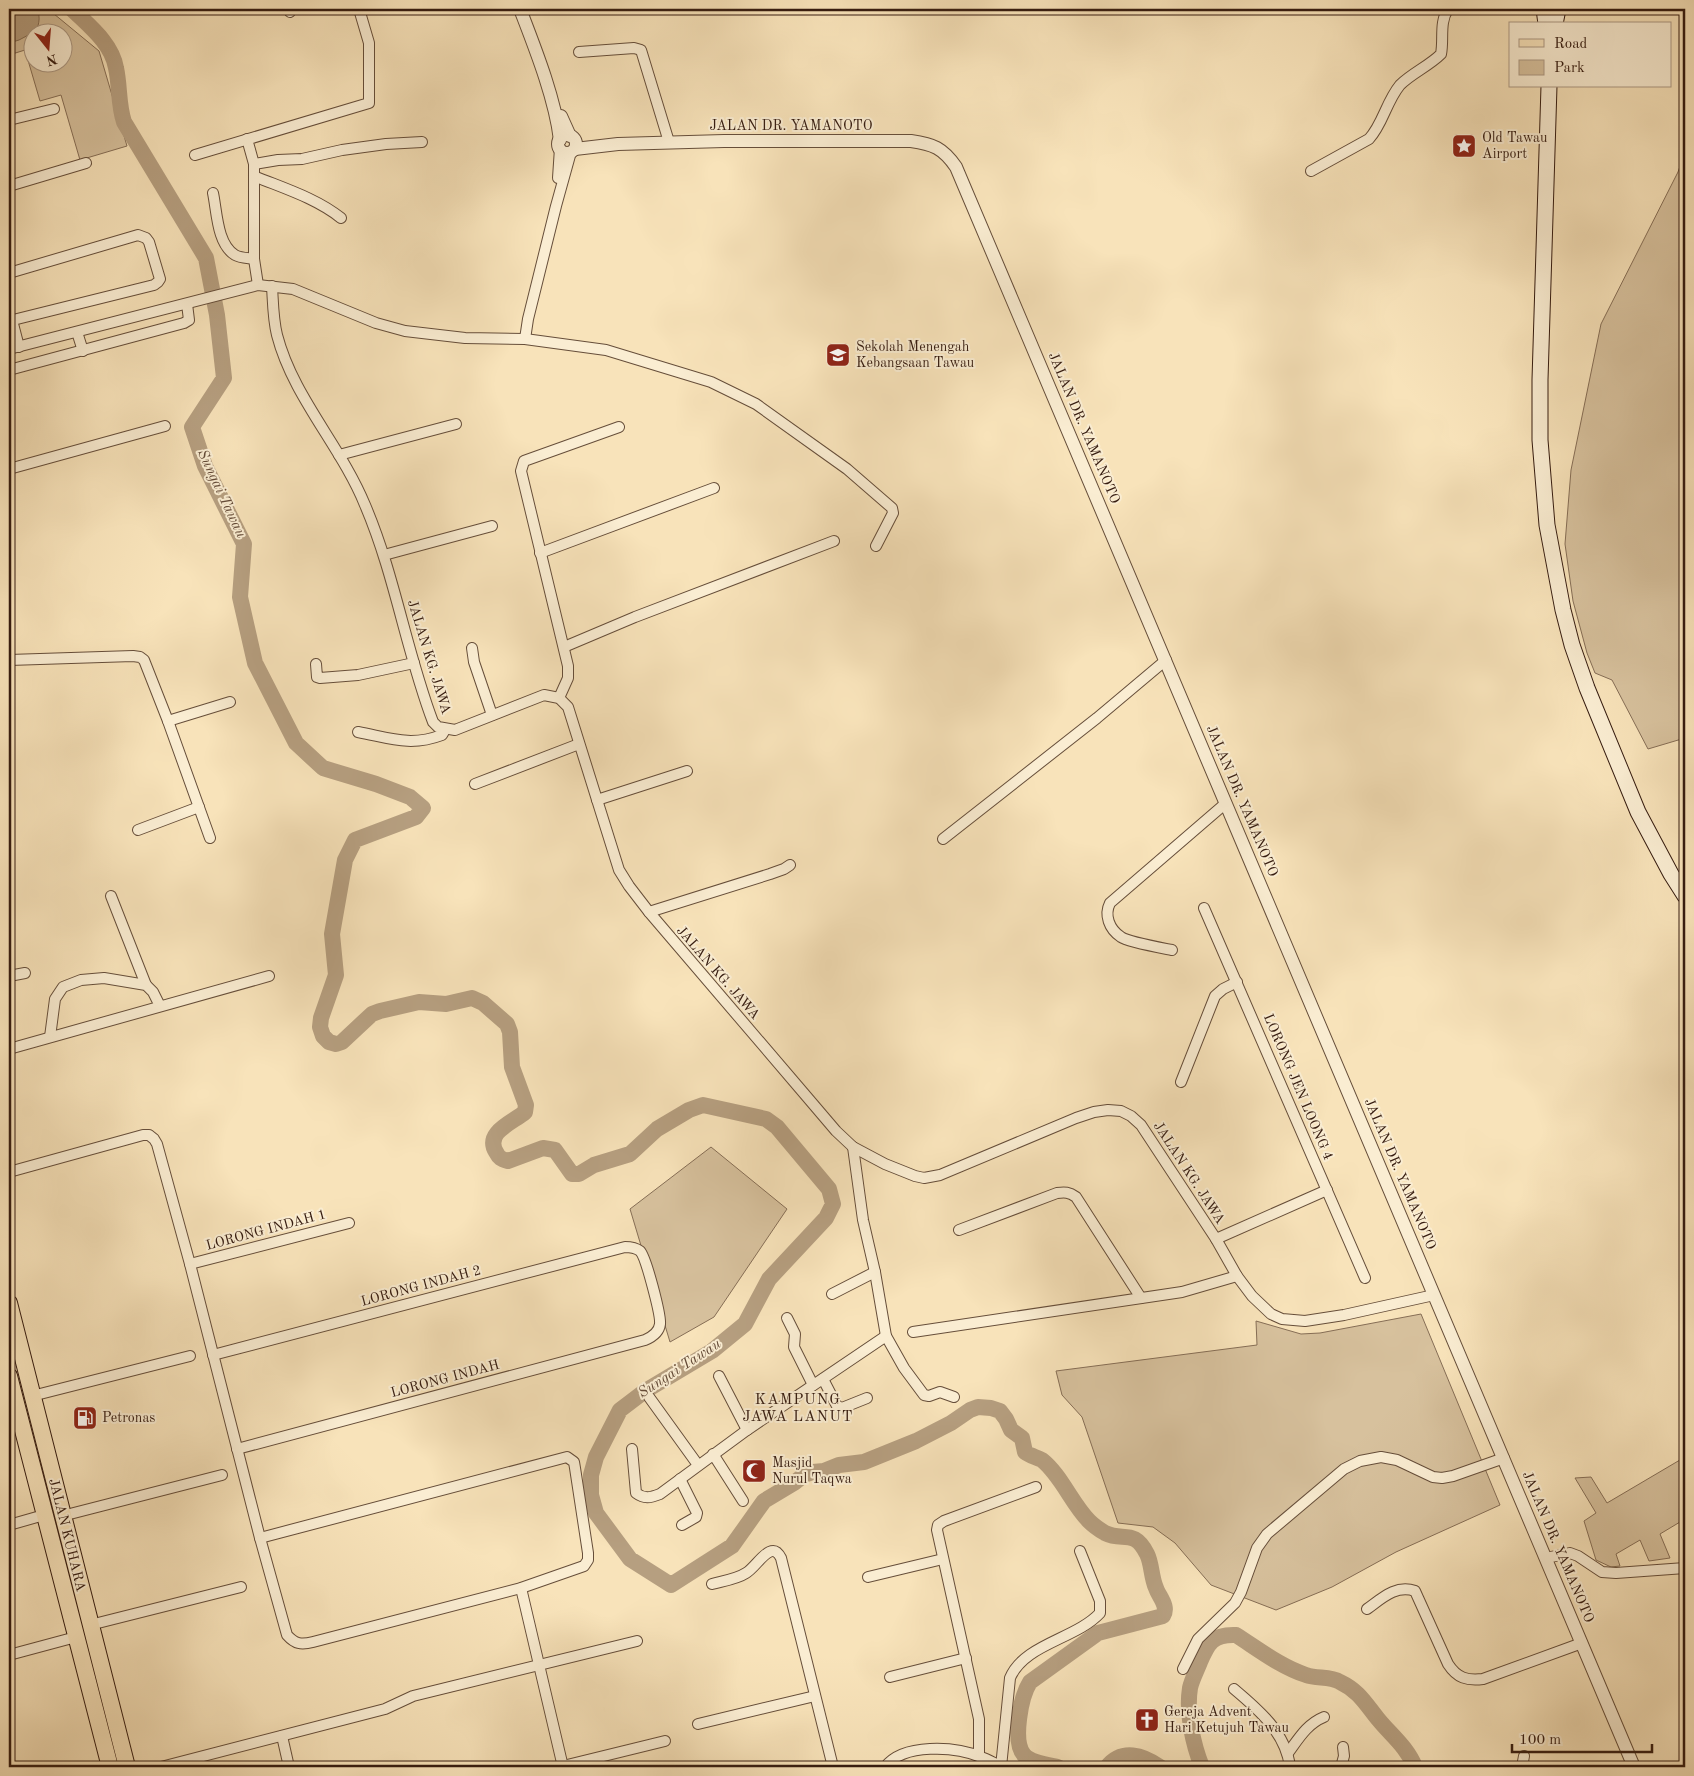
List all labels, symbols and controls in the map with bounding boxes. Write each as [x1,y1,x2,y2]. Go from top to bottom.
north arrow [22,22,72,72]
legend [1509,22,1672,88]
text: Road [1554,37,1588,52]
text: N [44,51,59,68]
text: Park [1554,61,1585,76]
street label: JALAN DR. YAMANOTO [709,119,873,133]
place label: Old Tawau Airport [1482,131,1548,161]
place icon: Old Tawau Airport [1451,133,1477,159]
place label: Sekolah Menengah Kebangsaan Tawau [856,340,975,370]
school or university icon: Sekolah Menengah Kebangsaan Tawau [825,342,851,368]
street label: JALAN DR. YAMANOTO [1046,350,1122,506]
water label: Sungai Tawau [194,447,248,541]
street label: JALAN KG. JAWA [405,598,453,716]
street label: JALAN DR. YAMANOTO [1204,723,1280,879]
street label: JALAN KG. JAWA [674,924,762,1023]
street label: LORONG JEN LOONG 4 [1261,1012,1335,1162]
street label: JALAN DR. YAMANOTO [1362,1096,1438,1252]
street label: JALAN KG. JAWA [1151,1119,1227,1227]
street label: LORONG INDAH 1 [204,1207,328,1253]
street label: LORONG INDAH 2 [359,1263,483,1309]
water label: Sungai Tawau [636,1336,725,1401]
street label: LORONG INDAH [389,1358,501,1400]
district label: KAMPUNG JAWA LANUT [742,1393,854,1425]
fuel station icon: Petronas [72,1405,98,1431]
place label: Petronas [102,1411,155,1425]
place label: Masjid Nurul Taqwa [772,1456,852,1486]
mosque icon: Masjid Nurul Taqwa [741,1458,767,1484]
street label: JALAN DR. YAMANOTO [1520,1469,1596,1625]
street label: JALAN KUHARA [46,1477,88,1593]
place label: Gereja Advent Hari Ketujuh Tawau [1164,1705,1289,1735]
church icon: Gereja Advent Hari Ketujuh Tawau [1134,1707,1160,1733]
scale bar [1512,1721,1652,1753]
text: 100 m [1519,1733,1561,1748]

